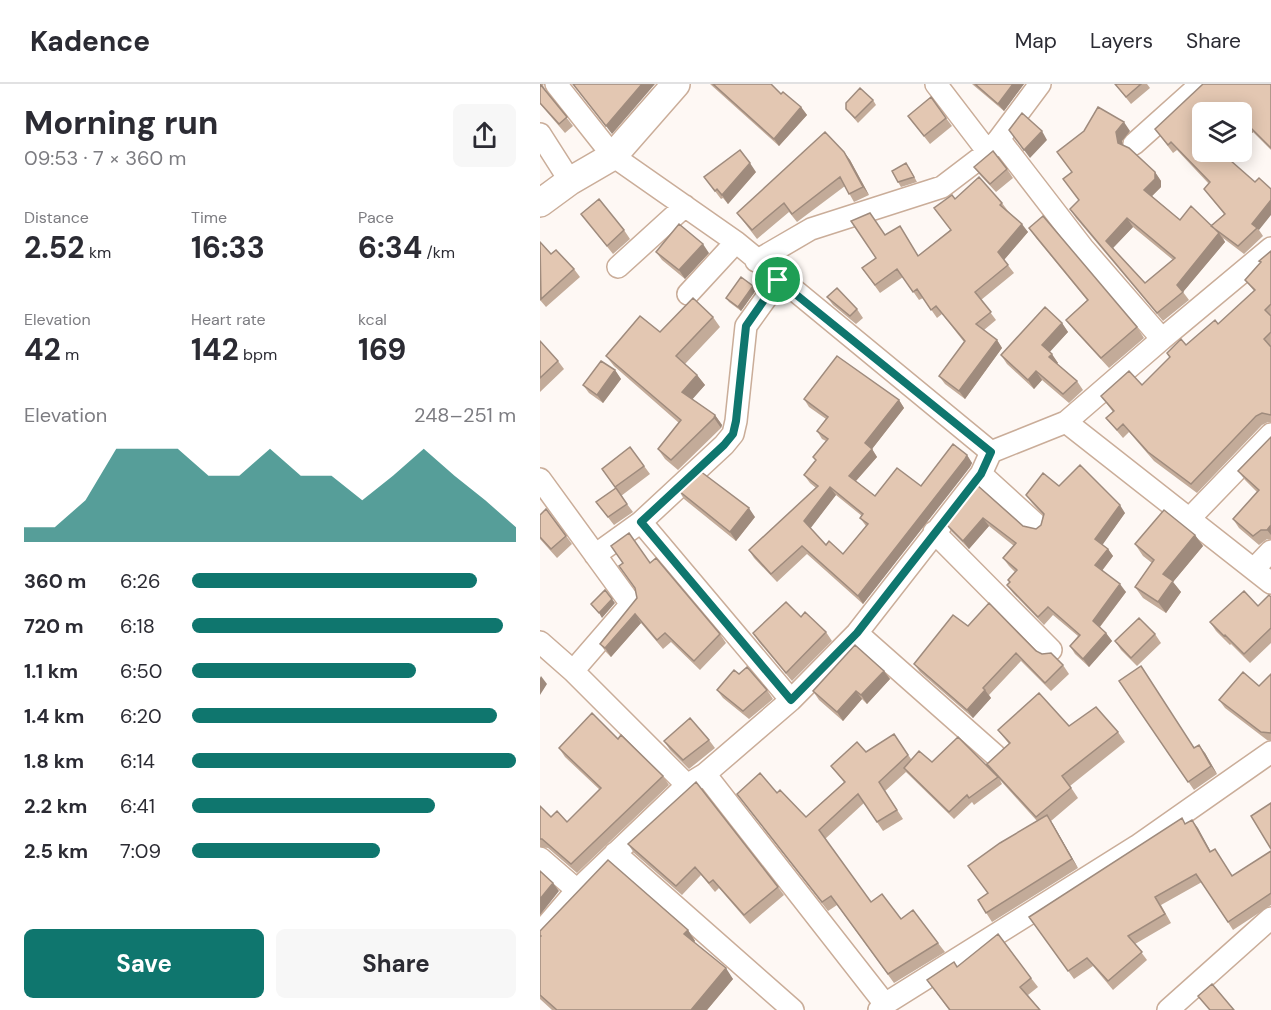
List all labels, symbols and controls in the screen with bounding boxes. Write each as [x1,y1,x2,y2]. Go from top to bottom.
text: Kadence [30,23,150,60]
text: Map [1015,27,1057,55]
text: Layers [1090,27,1153,55]
text: Share [1186,27,1241,55]
text: Morning run [24,101,218,144]
map controls [1192,102,1252,162]
button: layers [1192,102,1252,162]
button: share [453,104,516,167]
text: 09:53 · 7 × 360 m [24,145,186,171]
text: Distance [24,207,89,228]
text: Time [191,207,227,228]
text: Pace [358,207,394,228]
text: 2.52 [24,228,85,267]
text: 16:33 [191,228,265,267]
text: 6:34 [358,228,422,267]
text: km [85,242,111,263]
text: /km [422,242,455,263]
pin [752,254,803,305]
icon: arrive [761,263,794,296]
text: Elevation [24,309,91,330]
text: Heart rate [191,309,266,330]
text: kcal [358,309,387,330]
text: 42 [24,330,61,369]
text: 142 [191,330,239,369]
text: 169 [358,330,406,369]
text: m [61,344,79,365]
text: bpm [239,344,277,365]
text: Elevation [24,402,107,428]
text: 248–251 m [414,402,516,428]
text: 360 m [24,568,86,594]
text: 6:26 [120,568,161,594]
text: 720 m [24,613,84,639]
text: 6:18 [120,613,155,639]
text: 1.1 km [24,658,78,684]
text: 6:50 [120,658,162,684]
text: 1.4 km [24,703,84,729]
text: 6:20 [120,703,162,729]
text: 1.8 km [24,748,84,774]
text: 6:14 [120,748,155,774]
text: 2.2 km [24,793,87,819]
text: 6:41 [120,793,155,819]
text: 2.5 km [24,838,88,864]
text: 7:09 [120,838,161,864]
button: Save [24,929,264,998]
button: Share [276,929,516,998]

